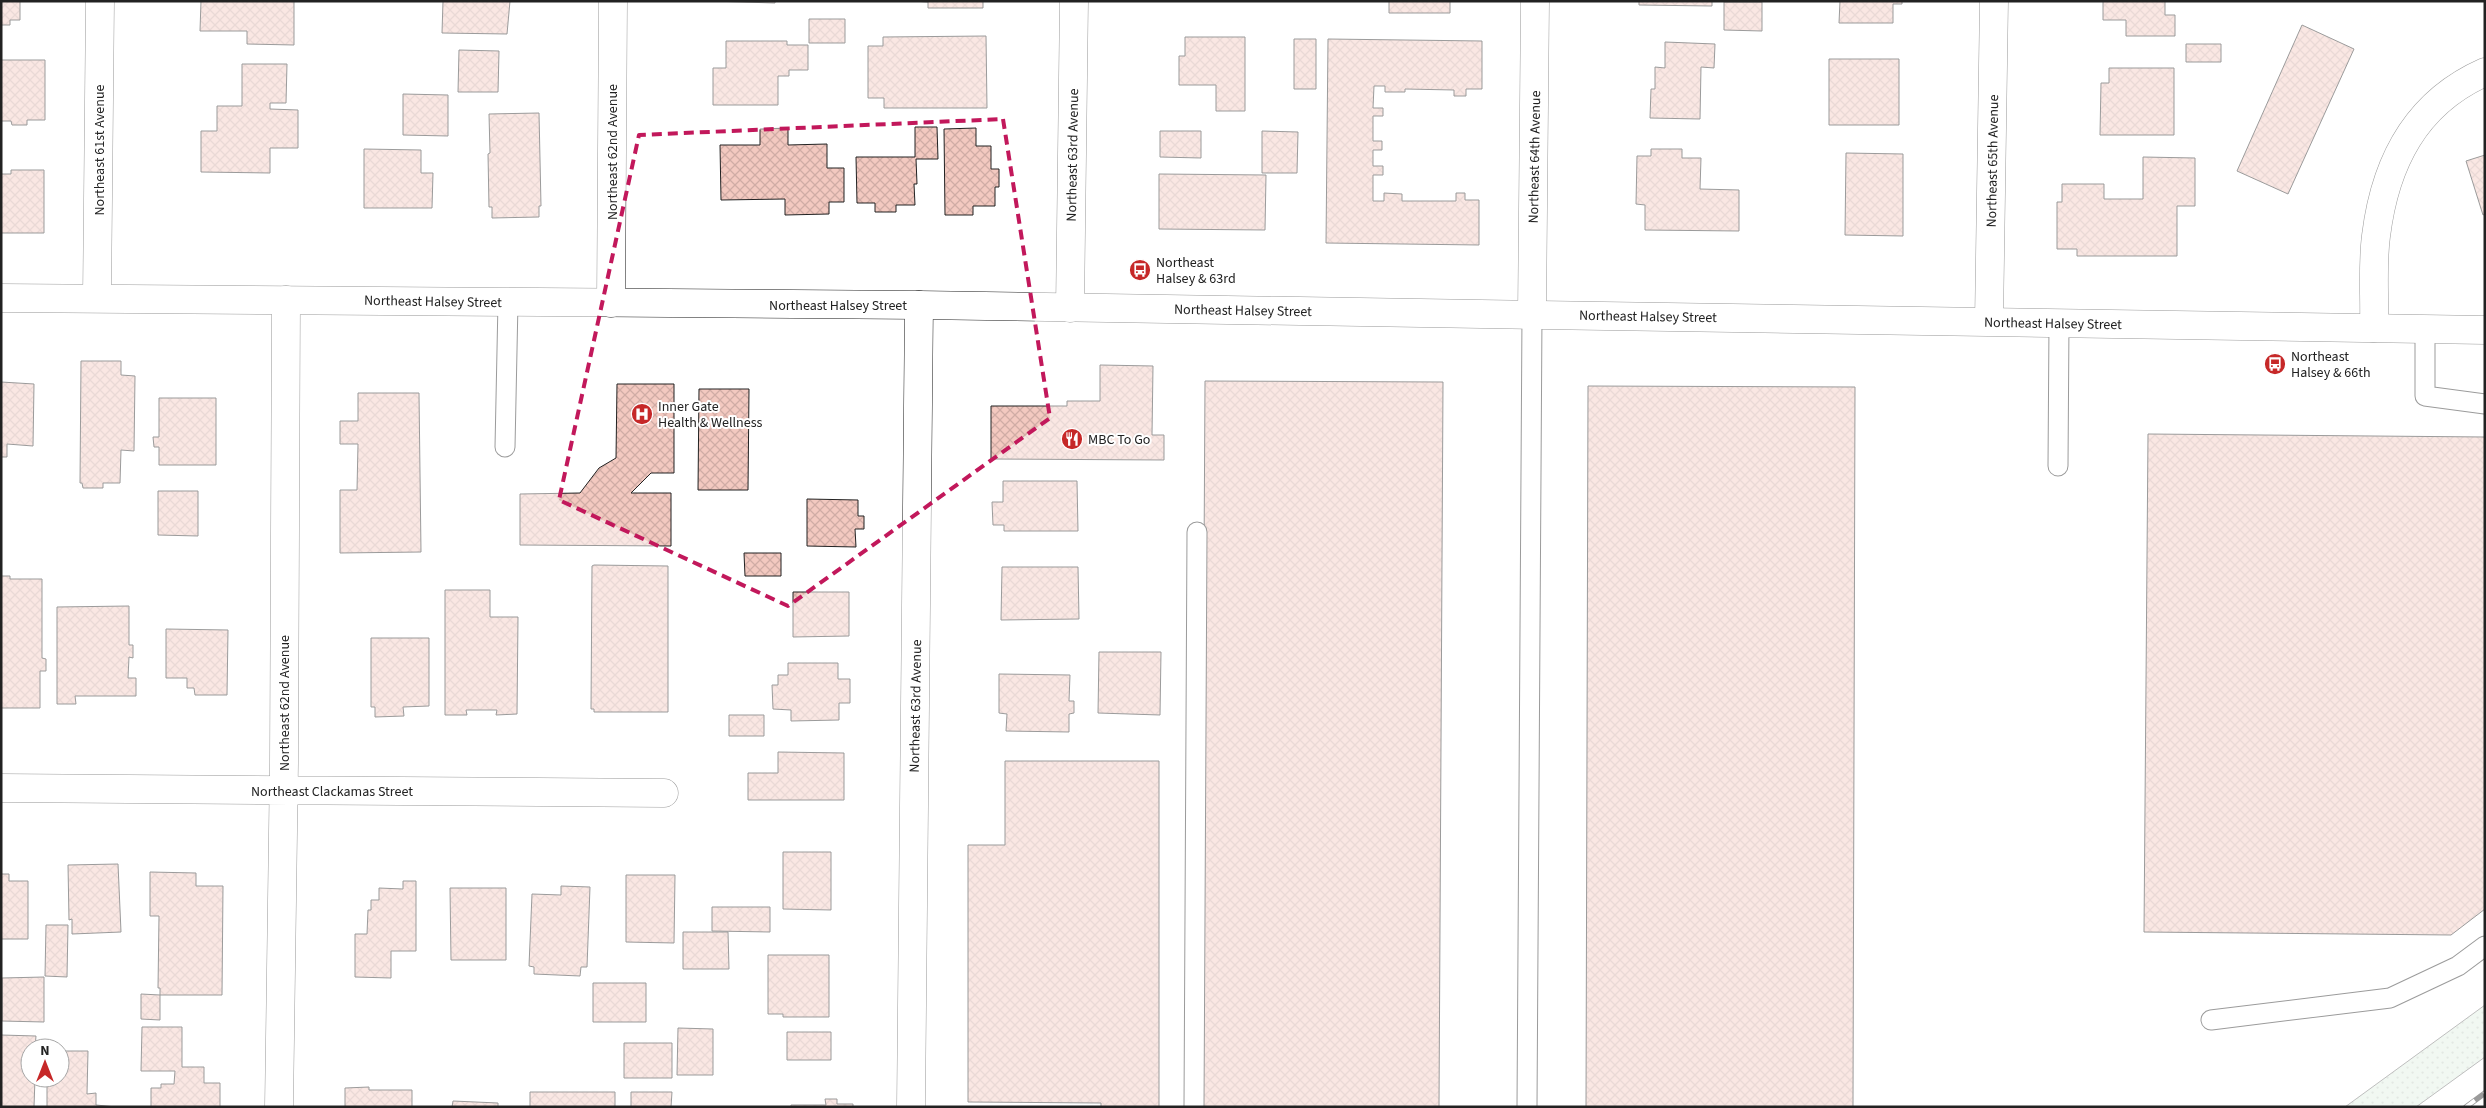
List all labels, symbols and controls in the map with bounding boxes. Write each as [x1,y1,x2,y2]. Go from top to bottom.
street label: Northeast 61st Avenue [90,84,110,215]
street label: Northeast 62nd Avenue [603,84,623,220]
street label: Northeast 63rd Avenue [1062,88,1084,222]
street label: Northeast 64th Avenue [1524,90,1546,224]
street label: Northeast 65th Avenue [1982,94,2004,228]
place label: Northeast Halsey & 63rd [1156,253,1236,289]
bus stop icon: Northeast Halsey & 63rd [1128,258,1152,282]
street label: Northeast Halsey Street [364,291,502,313]
street label: Northeast Halsey Street [769,296,907,316]
street label: Northeast Halsey Street [1174,300,1312,322]
street label: Northeast Halsey Street [1579,306,1717,328]
street label: Northeast Halsey Street [1984,313,2122,335]
place label: Northeast Halsey & 66th [2291,347,2371,383]
bus stop icon: Northeast Halsey & 66th [2263,352,2287,376]
place label: Inner Gate Health & Wellness [658,397,763,433]
hospital icon: Inner Gate Health & Wellness [630,402,654,426]
restaurant icon: MBC To Go [1060,427,1084,451]
place label: MBC To Go [1088,430,1150,450]
street label: Northeast 62nd Avenue [275,635,295,771]
street label: Northeast 63rd Avenue [905,639,927,773]
street label: Northeast Clackamas Street [251,782,413,802]
north arrow [20,1038,70,1088]
text: N [40,1041,50,1061]

